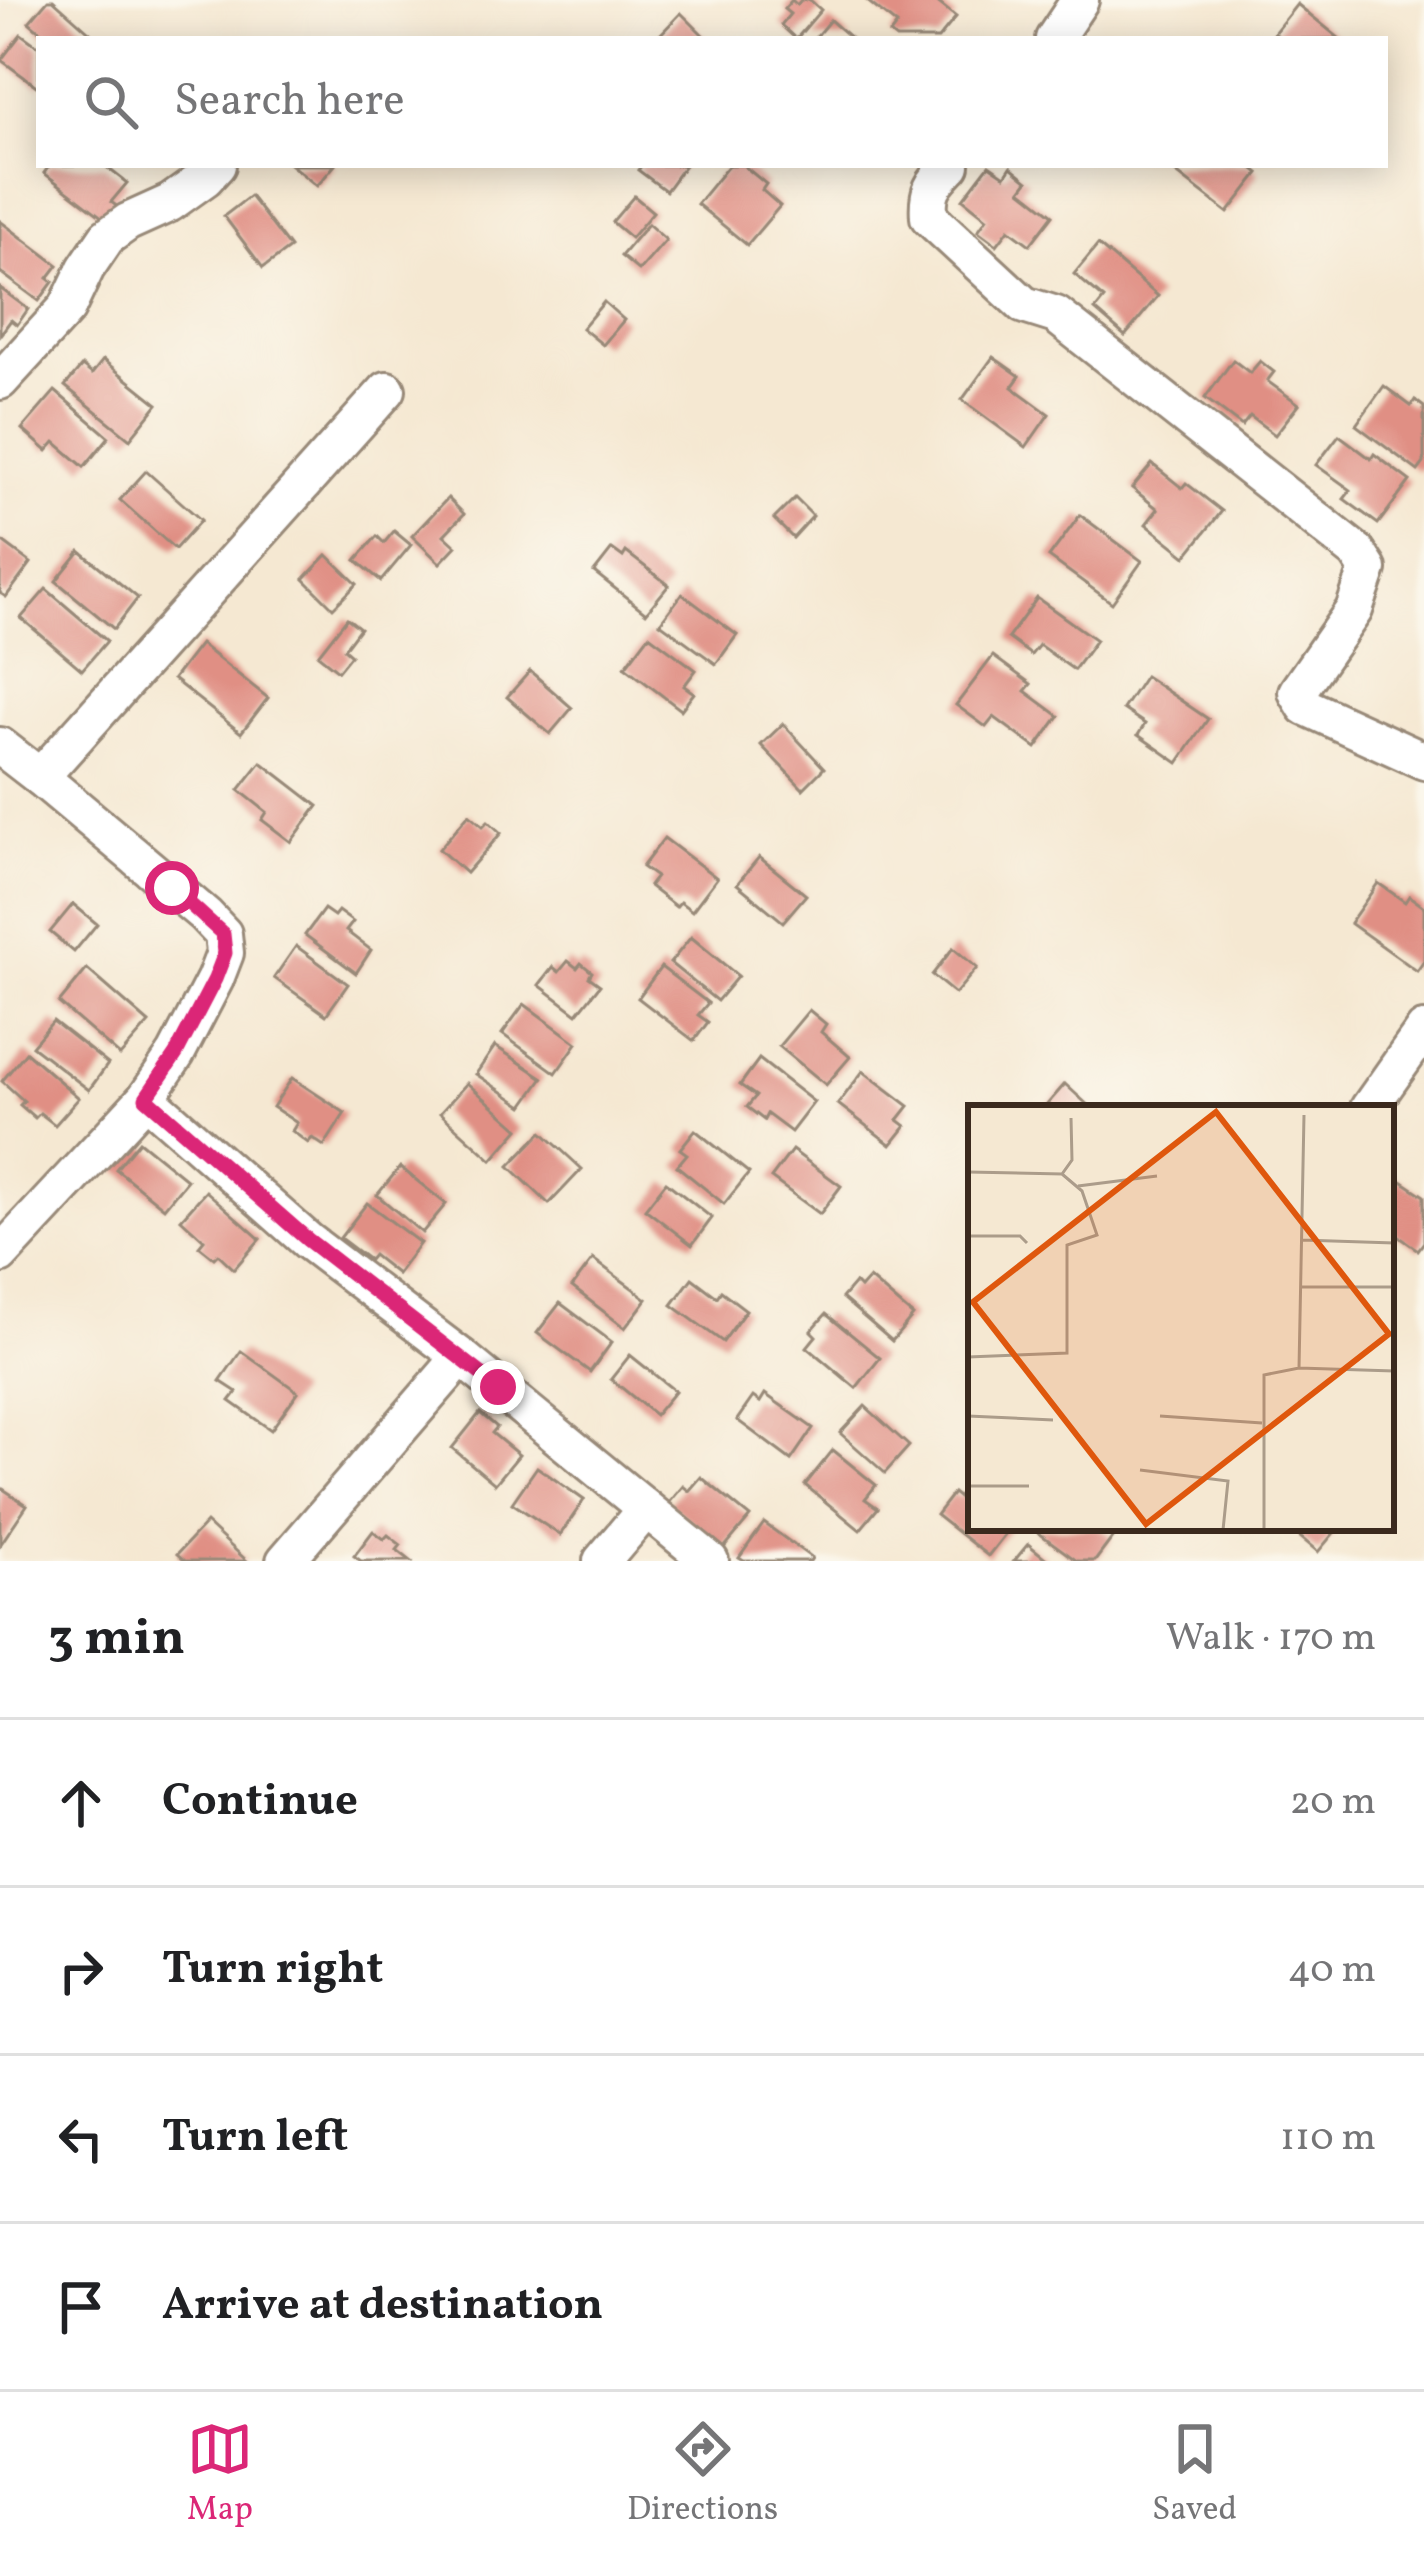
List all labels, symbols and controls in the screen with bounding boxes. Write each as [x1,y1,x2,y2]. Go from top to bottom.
search box [36,36,1388,168]
icon: search [78,69,144,135]
text: Search here [174,71,405,134]
route start [145,861,199,915]
inset map [968,1105,1394,1531]
route end [471,1360,525,1414]
text: 3 min [48,1604,185,1675]
text: Walk · 170 m [1166,1612,1376,1666]
icon: ahead [48,1770,114,1836]
text: Continue [162,1771,358,1834]
text: 20 m [1290,1776,1376,1830]
icon: right [48,1938,114,2004]
text: Turn right [162,1939,383,2002]
text: 40 m [1288,1944,1376,1998]
icon: left [48,2106,114,2172]
text: Turn left [162,2107,348,2170]
text: 110 m [1280,2112,1376,2166]
icon: arrive [48,2274,114,2340]
text: Arrive at destination [162,2275,603,2338]
tab: Map [187,2416,253,2534]
tab: Directions [627,2416,778,2534]
tab: Saved [1152,2416,1237,2534]

